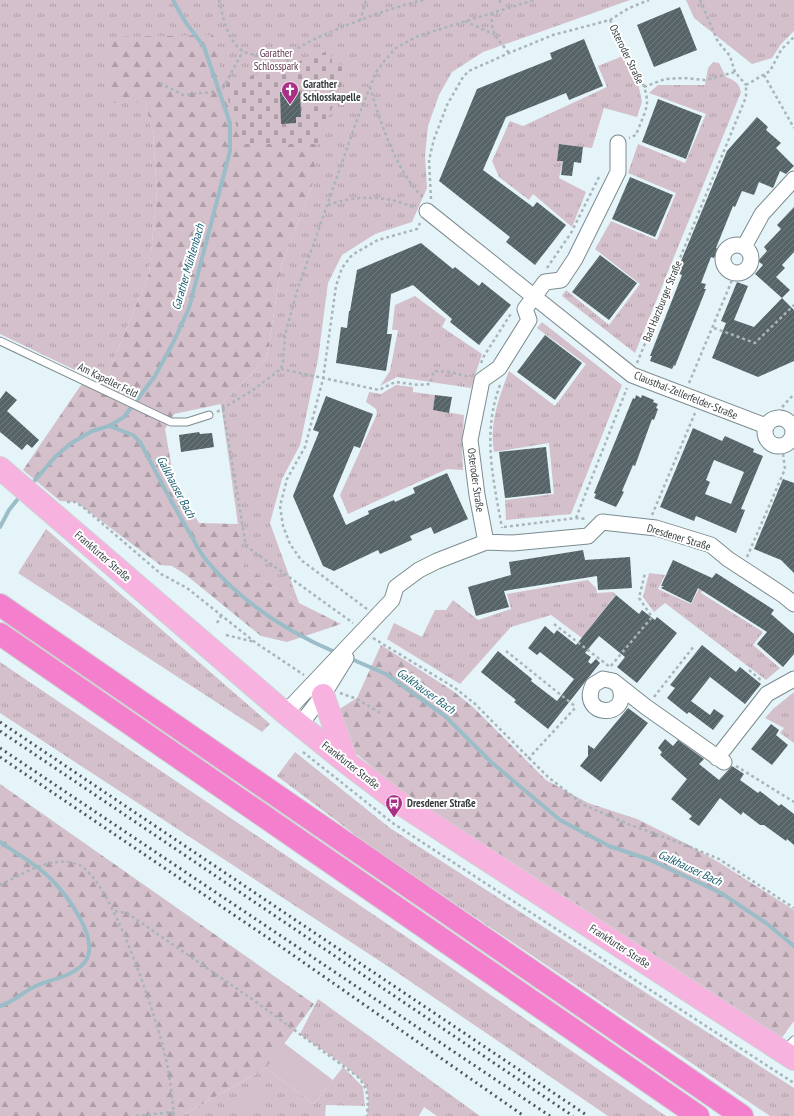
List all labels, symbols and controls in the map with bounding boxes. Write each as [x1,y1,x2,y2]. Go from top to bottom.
street label: Osteroder Straße [607,22,648,87]
park label: Garather Schlosspark [254,46,299,73]
place label: Garather Schlosskapelle [303,77,361,104]
church icon: Garather Schlosskapelle [280,80,300,105]
water label: Garather Mühlenbach [168,221,207,312]
street label: Bad Harzburger Straße [639,258,685,344]
street label: Am Kapeller Feld [76,359,141,401]
street label: Clausthal-Zellerfelder-Straße [632,368,740,422]
street label: Osteroder Straße [465,447,487,513]
water label: Galkhauser Bach [154,453,199,521]
street label: Dresdener Straße [645,521,713,553]
street label: Frankfurter Straße [72,528,134,584]
water label: Galkhauser Bach [394,664,459,717]
street label: Frankfurter Straße [319,738,383,792]
bus stop icon: Dresdener Straße [384,793,404,818]
place label: Dresdener Straße [407,796,476,810]
water label: Galkhauser Bach [656,846,725,889]
street label: Frankfurter Straße [587,921,653,971]

